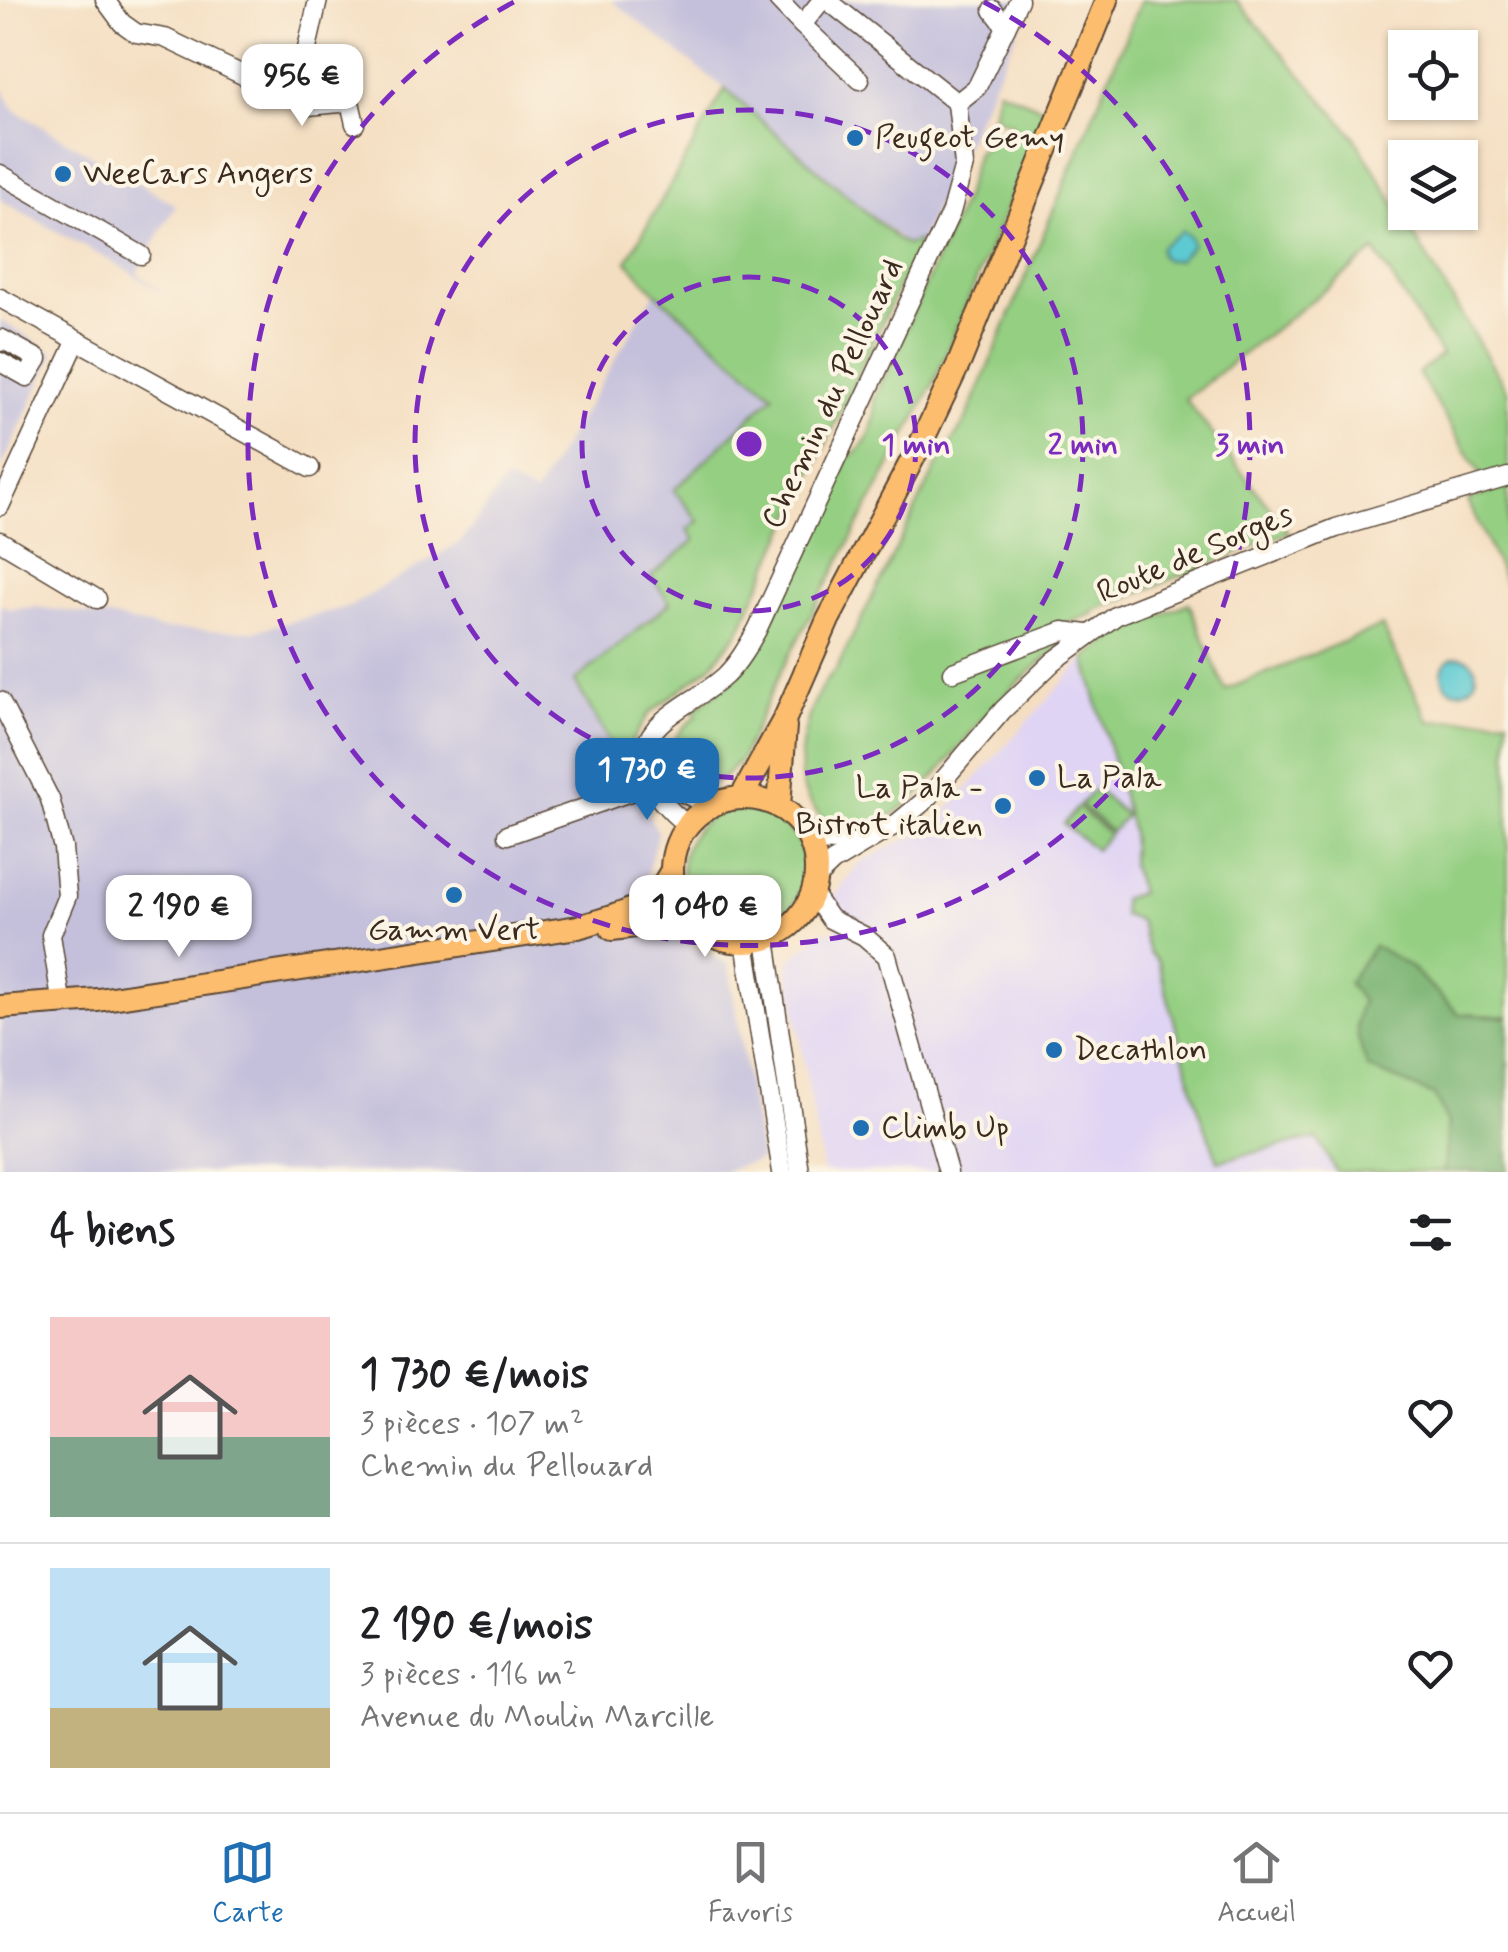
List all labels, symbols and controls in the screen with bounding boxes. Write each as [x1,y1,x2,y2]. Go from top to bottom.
map controls [1388,30,1478,230]
button: locate [1388,30,1478,120]
pin: 956 € [232,44,372,129]
text: 956 € [263,55,341,97]
place label: Peugeot Gemy [875,117,1064,162]
marker: Peugeot Gemy [844,127,866,149]
button: layers [1388,140,1478,230]
place label: WeeCars Angers [83,153,313,197]
marker: WeeCars Angers [52,163,74,185]
street label: Chemin du Pellouard [752,252,914,536]
centre of rings [731,426,767,462]
text: 1 min [881,426,951,465]
text: 2 min [1048,426,1118,465]
text: 3 min [1215,426,1285,465]
street label: Route de Sorges [1091,494,1300,616]
pin: 1 730 € [555,738,739,823]
text: 1 730 € [597,749,697,791]
place label: La Pala [1057,757,1162,799]
place label: La Pala - Bistrot italien [796,767,983,846]
marker: La Pala [1026,767,1048,789]
marker: La Pala - Bistrot italien [992,795,1014,817]
pin: 2 190 € [87,875,271,960]
pin: 1 040 € [613,875,797,960]
marker: Gamm Vert [443,884,465,906]
text: 2 190 € [128,886,230,928]
text: 1 040 € [651,886,759,928]
place label: Gamm Vert [368,909,540,951]
place label: Decathlon [1074,1029,1207,1071]
marker: Decathlon [1043,1039,1065,1061]
place label: Climb Up [881,1107,1009,1149]
marker: Climb Up [850,1117,872,1139]
text: 4 biens [50,1205,175,1260]
icon: filters [1403,1205,1458,1260]
text: 1 730 €/mois [360,1348,589,1403]
icon: home [130,1357,250,1477]
icon: heart [1403,1390,1458,1445]
text: 3 pièces · 107 m² [360,1403,584,1445]
text: Chemin du Pellouard [360,1445,653,1487]
text: 2 190 €/mois [360,1599,593,1654]
icon: home [130,1608,250,1728]
icon: heart [1403,1641,1458,1696]
text: 3 pièces · 116 m² [360,1654,577,1696]
text: Avenue du Moulin Marcille [360,1696,714,1738]
tab: Carte [212,1835,284,1932]
tab: Favoris [708,1835,793,1932]
tab: Accueil [1217,1835,1296,1932]

